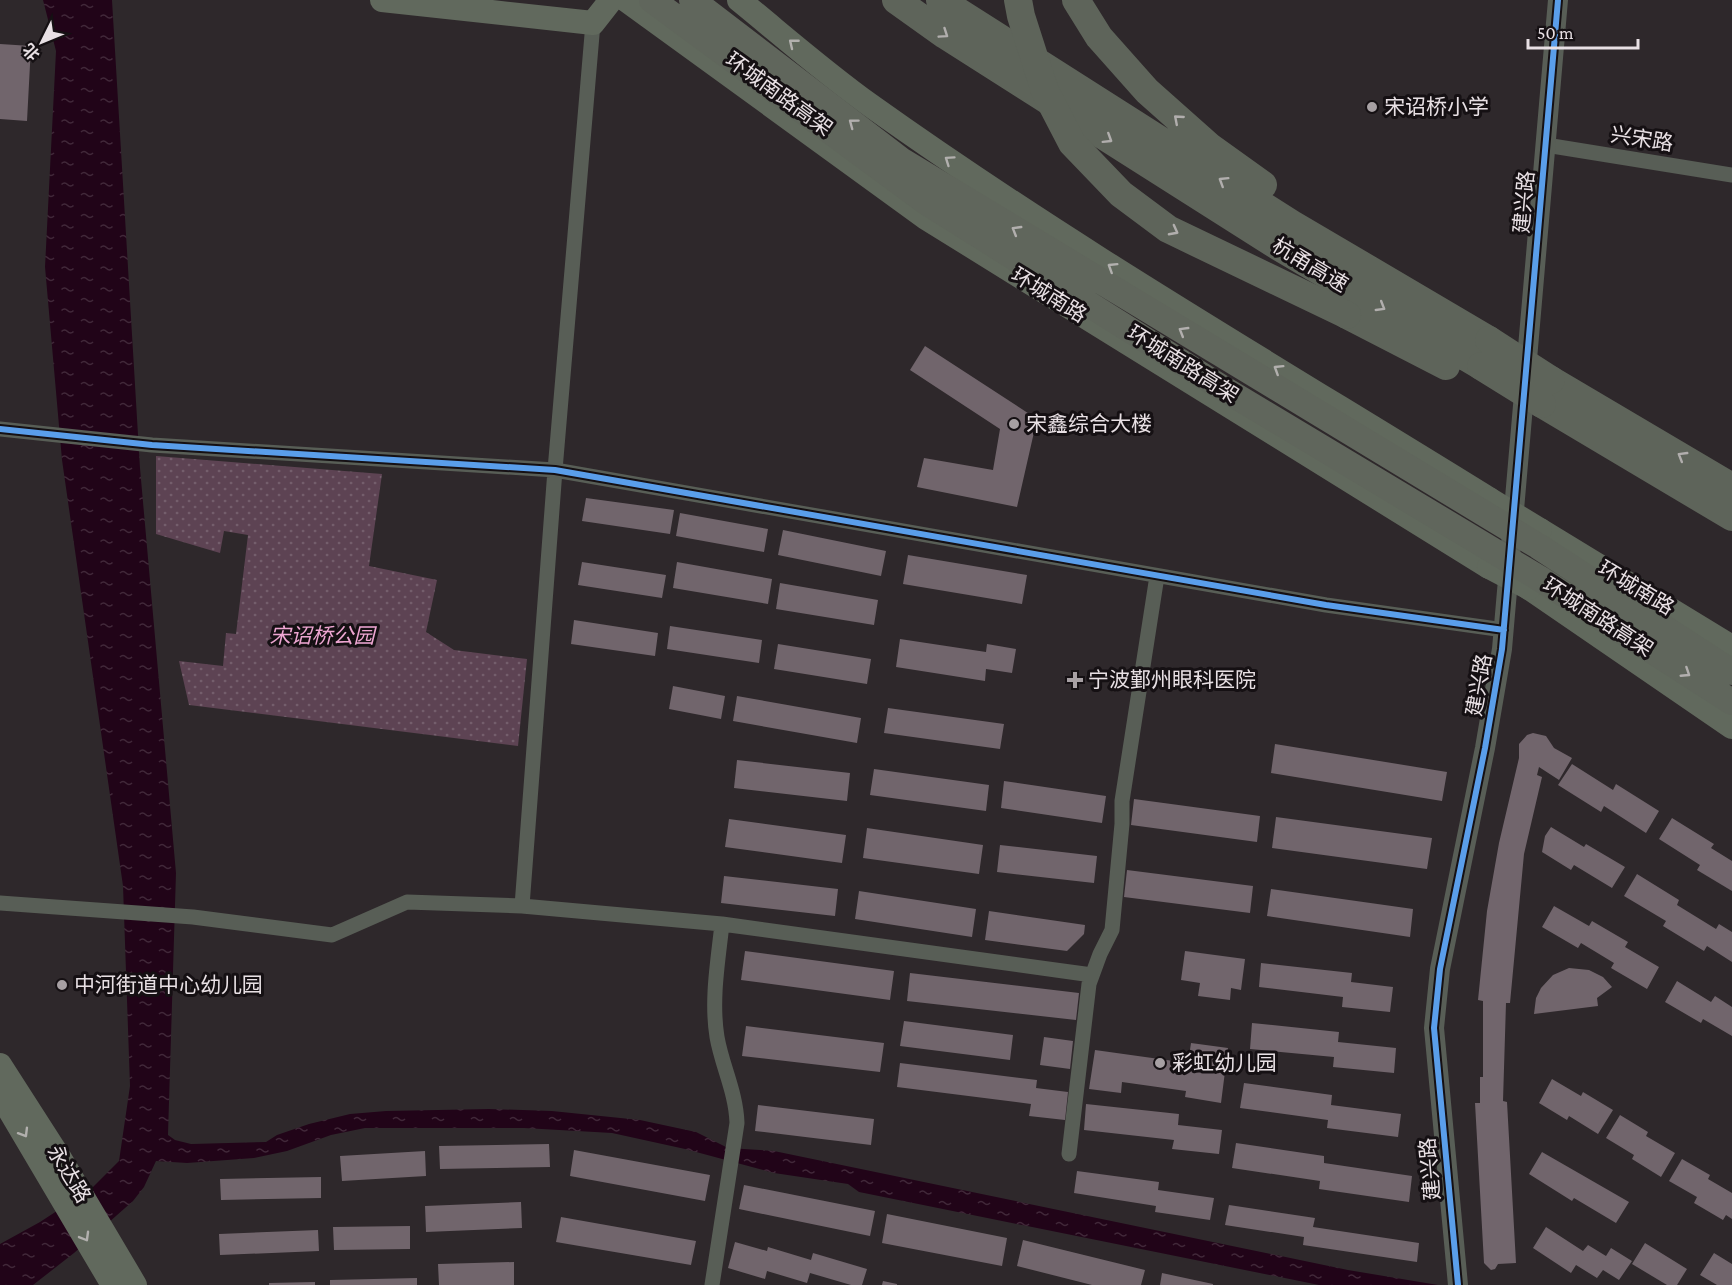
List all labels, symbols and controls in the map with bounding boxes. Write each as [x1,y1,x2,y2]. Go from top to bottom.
north arrow [12,12,72,72]
scale bar [1528,12,1638,50]
text: 50 m [1537,23,1574,43]
one-way arrow [937,27,948,38]
text: 北 [20,40,43,64]
one-way arrow [789,40,800,51]
street label: 环城南路高架 [721,47,837,141]
place label: 宋诏桥小学 [1384,95,1489,119]
marker: 宋诏桥小学 [1365,100,1379,114]
one-way arrow [1174,115,1185,126]
one-way arrow [849,120,860,131]
street label: 兴宋路 [1609,122,1675,156]
one-way arrow [1102,131,1112,143]
one-way arrow [945,156,956,167]
street label: 建兴路 [1509,170,1539,234]
one-way arrow [1219,176,1229,188]
one-way arrow [1168,224,1178,235]
one-way arrow [1012,225,1022,237]
street label: 杭甬高速 [1268,233,1352,297]
one-way arrow [1108,262,1118,274]
street label: 环城南路 [1007,263,1091,327]
one-way arrow [1375,300,1385,312]
street label: 环城南路高架 [1123,320,1243,408]
one-way arrow [1179,326,1189,338]
one-way arrow [1274,364,1284,376]
place label: 宋鑫综合大楼 [1026,412,1152,436]
marker: 宋鑫综合大楼 [1007,417,1021,431]
one-way arrow [1678,452,1688,464]
street label: 环城南路 [1594,556,1678,620]
street label: 环城南路高架 [1539,573,1657,661]
park label: 宋诏桥公园 [270,624,377,648]
street label: 建兴路 [1462,652,1496,718]
one-way arrow [1680,665,1690,677]
place label: 宁波鄞州眼科医院 [1088,668,1256,692]
marker: 宁波鄞州眼科医院 [1066,671,1084,689]
place label: 中河街道中心幼儿园 [74,973,263,997]
marker: 中河街道中心幼儿园 [55,978,69,992]
place label: 彩虹幼儿园 [1172,1051,1277,1075]
marker: 彩虹幼儿园 [1153,1056,1167,1070]
one-way arrow [16,1127,28,1137]
street label: 建兴路 [1415,1137,1445,1201]
street label: 永达路 [42,1141,96,1207]
one-way arrow [78,1231,90,1241]

